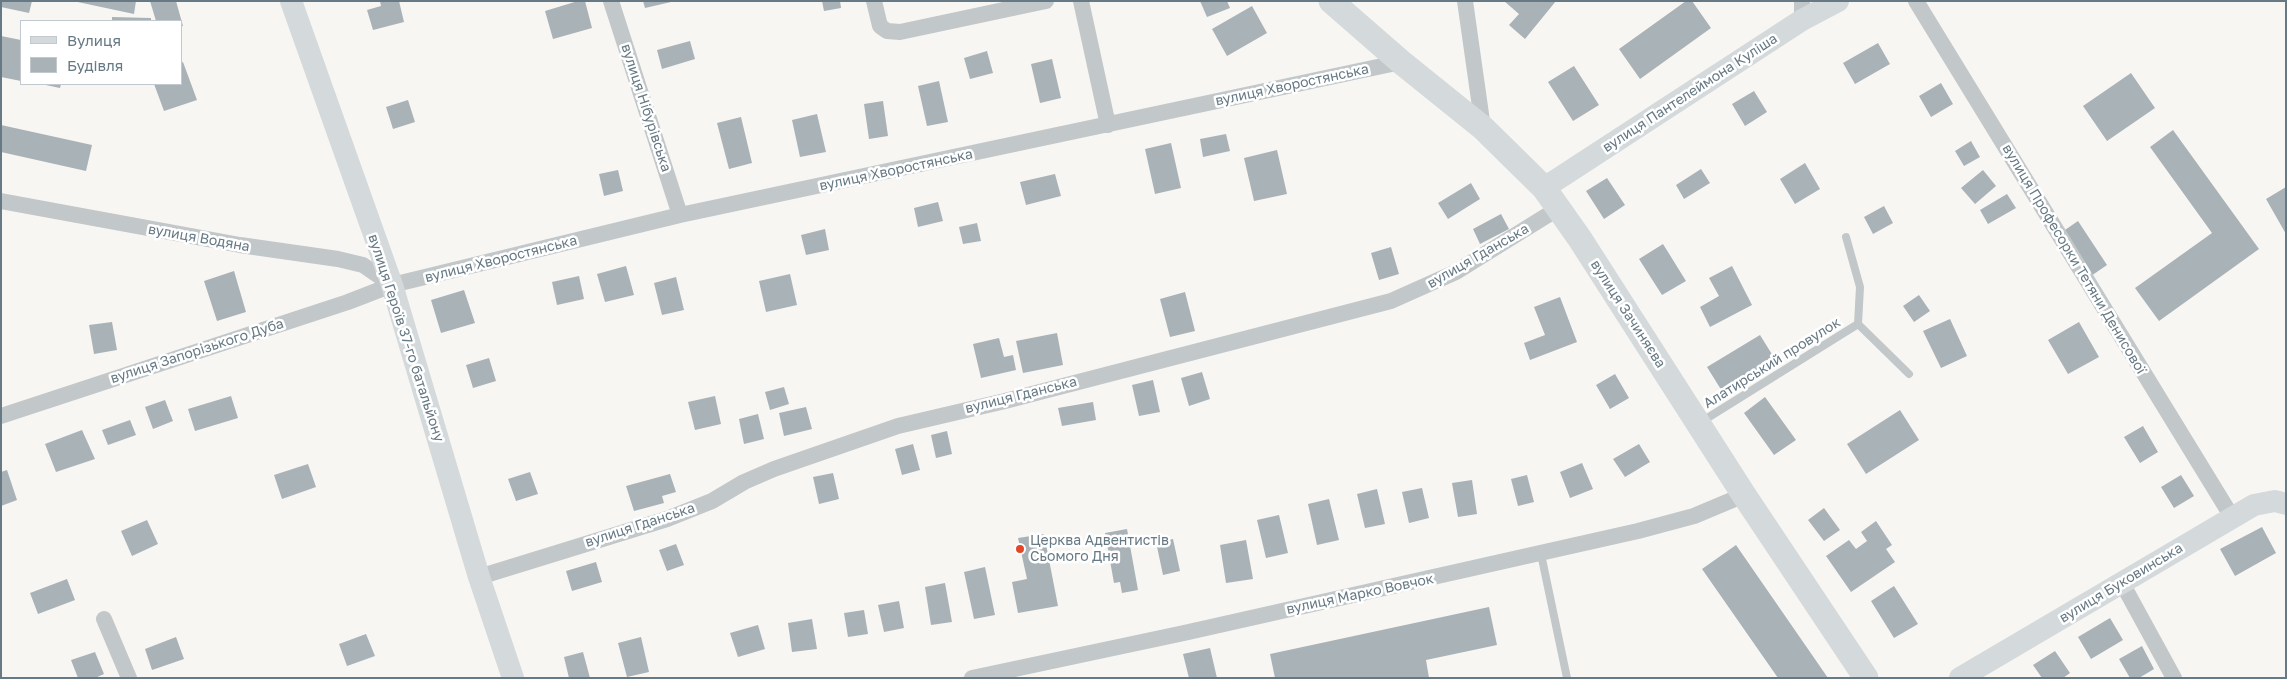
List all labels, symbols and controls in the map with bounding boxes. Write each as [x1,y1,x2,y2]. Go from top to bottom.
legend [20,20,182,85]
street label: вулиця Пантелеймона Куліша [1599,30,1781,156]
text: Вулиця [67,31,121,49]
street label: вулиця Нібурівська [617,42,675,174]
text: Будівля [67,56,123,74]
street label: вулиця Хворостянська [1214,61,1370,109]
street label: вулиця Професорки Тетяни Денисової [1999,141,2149,377]
street label: вулиця Хворостянська [818,146,974,194]
street label: вулиця Гданська [1424,220,1532,292]
street label: вулиця Водяна [147,221,251,255]
street label: вулиця Героїв 37-го батальйону [364,232,448,444]
street label: вулиця Хворостянська [423,232,579,286]
street label: вулиця Зачиняєва [1587,257,1669,371]
street label: Алатирський провулок [1700,314,1844,412]
street label: вулиця Запорізького Дуба [108,315,286,387]
street label: вулиця Гданська [963,373,1079,417]
street label: вулиця Гданська [583,499,697,551]
place label: Церква Адвентистів Сьомого Дня [1030,533,1169,566]
street label: вулиця Буковинська [2056,540,2186,626]
marker: Церква Адвентистів Сьомого Дня [1014,543,1026,555]
street label: вулиця Марко Вовчок [1285,570,1435,618]

